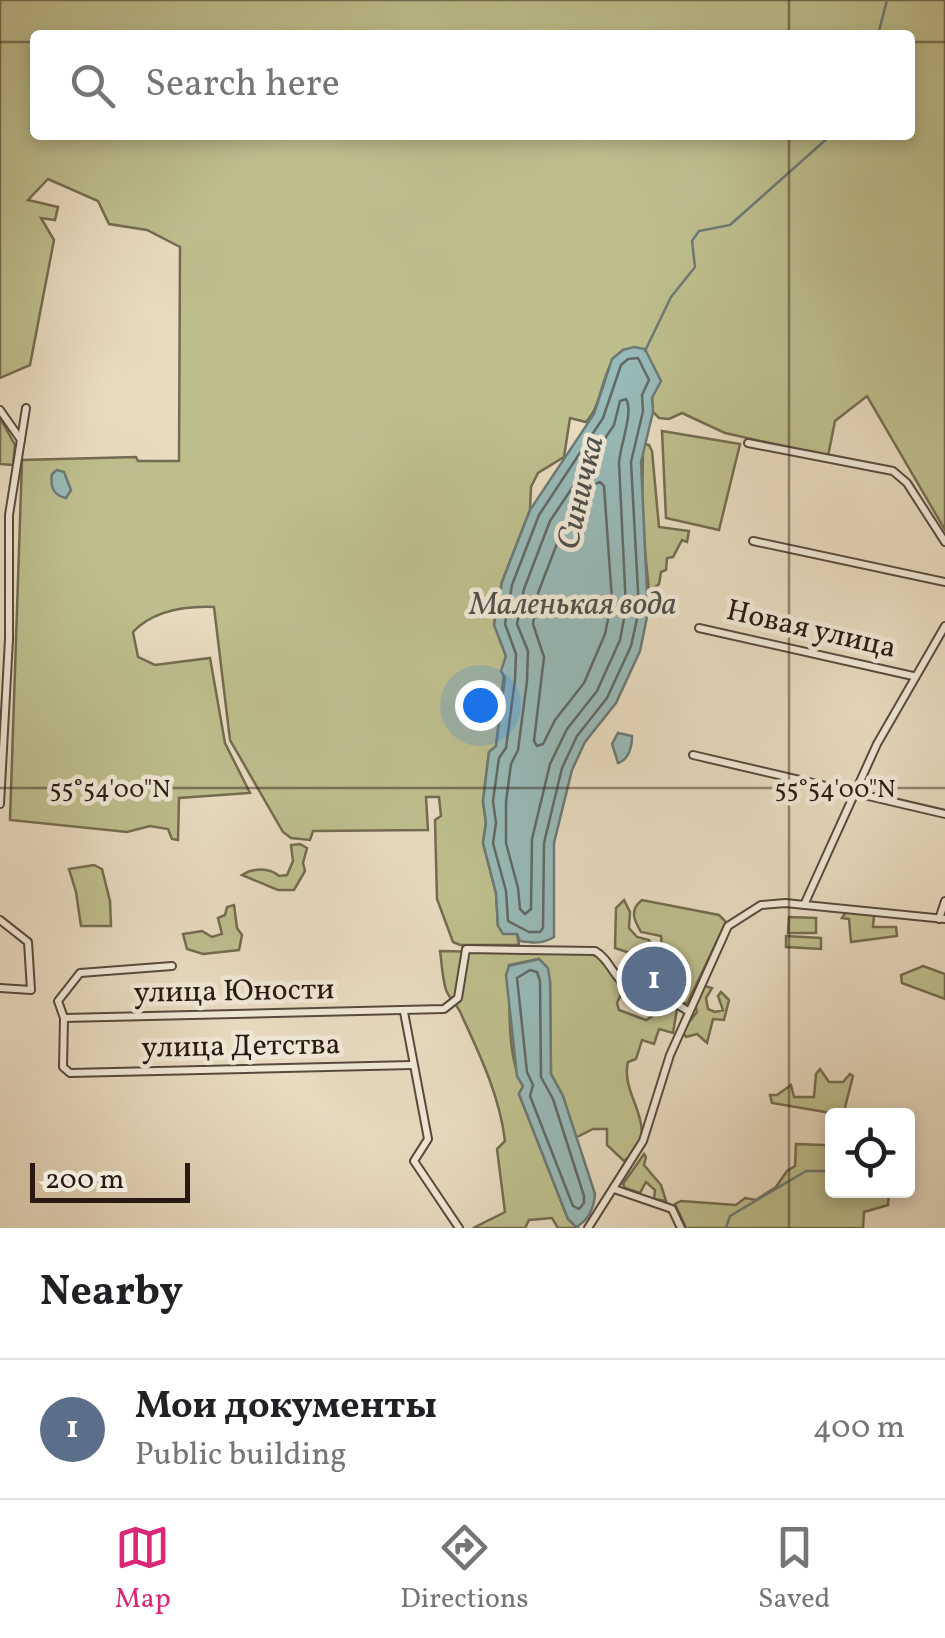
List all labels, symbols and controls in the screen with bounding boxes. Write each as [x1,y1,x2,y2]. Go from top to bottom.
search box [30,30,915,140]
icon: search [65,58,120,113]
text: Search here [145,59,340,112]
water label: Синичка [548,432,616,554]
water label: Маленькая вода [468,584,677,628]
street label: Новая улица [722,590,900,670]
your location [455,680,506,731]
text: 55°54'00"N [49,773,171,808]
text: 55°54'00"N [774,773,896,808]
pin: 1 [622,942,686,1016]
street label: улица Юности [133,969,335,1015]
street label: улица Детства [141,1024,341,1070]
map controls [825,1108,915,1198]
button: locate [825,1108,915,1198]
scale bar [30,1158,190,1202]
text: 200 m [45,1161,124,1200]
text: Nearby [40,1264,183,1323]
text: Мои документы [135,1381,437,1434]
text: 1 [66,1407,79,1451]
text: 400 m [813,1407,905,1451]
text: Public building [135,1434,347,1478]
tab: Map [115,1520,171,1619]
tab: Directions [400,1520,529,1619]
tab: Saved [758,1520,830,1619]

